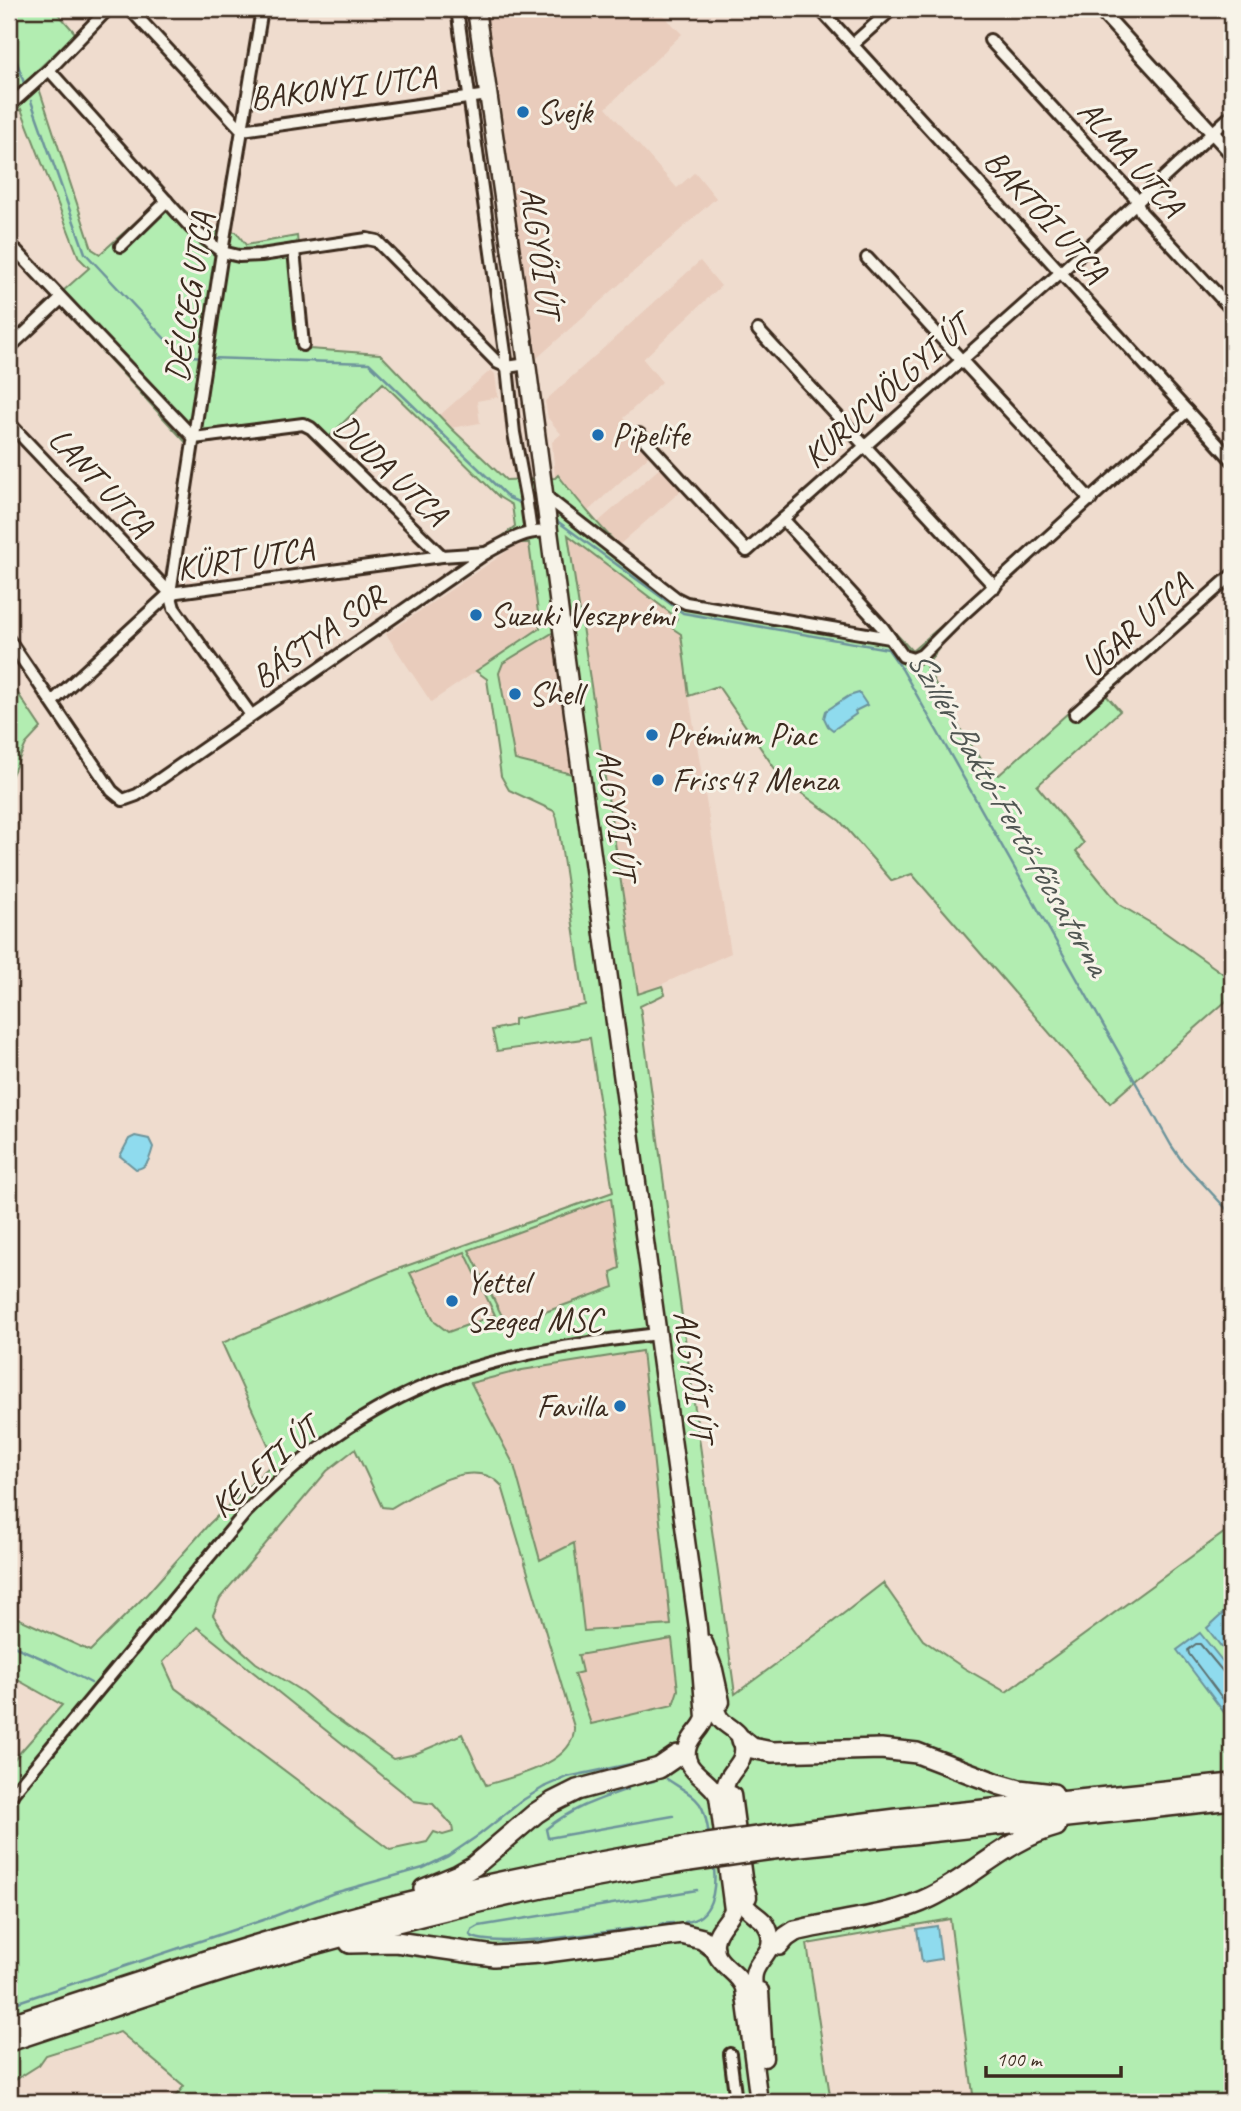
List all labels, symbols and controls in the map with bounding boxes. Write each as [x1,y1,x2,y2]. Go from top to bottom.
street label: BAKONYI UTCA [248,55,440,119]
place label: Svejk [537,91,594,133]
street label: ALMA UTCA [1069,91,1194,226]
marker: Svejk [515,104,531,120]
street label: BAKTÓI UTCA [975,140,1118,293]
street label: ALGYŐI ÚT [511,184,572,327]
street label: DÉLCEG UTCA [155,208,223,385]
street label: KURUCVÖLGYI ÚT [794,300,983,477]
street label: DUDA UTCA [325,406,458,535]
place label: Pipelife [612,414,691,456]
street label: LANT UTCA [40,418,163,547]
marker: Pipelife [590,427,606,443]
street label: KÜRT UTCA [174,526,318,590]
street label: UGAR UTCA [1071,563,1202,686]
street label: BÁSTYA SOR [243,574,396,698]
place label: Suzuki Veszprémi [490,594,678,636]
marker: Suzuki Veszprémi [468,607,484,623]
water label: Szillér-Baktó-Fertő-főcsatorna [898,641,1122,986]
place label: Shell [529,673,588,715]
marker: Shell [507,686,523,702]
place label: Prémium Piac [666,714,819,756]
marker: Prémium Piac [644,727,660,743]
street label: ALGYŐI ÚT [587,746,648,889]
place label: Friss47 Menza [672,759,840,801]
marker: Friss47 Menza [650,772,666,788]
place label: Yettel Szeged MSC [466,1261,606,1341]
marker: Yettel Szeged MSC [444,1293,460,1309]
street label: ALGYŐI ÚT [664,1308,725,1451]
place label: Favilla [536,1385,608,1427]
marker: Favilla [612,1398,628,1414]
street label: KELETI ÚT [201,1403,332,1527]
scale bar [986,2034,1120,2078]
text: 100 m [996,2046,1043,2072]

